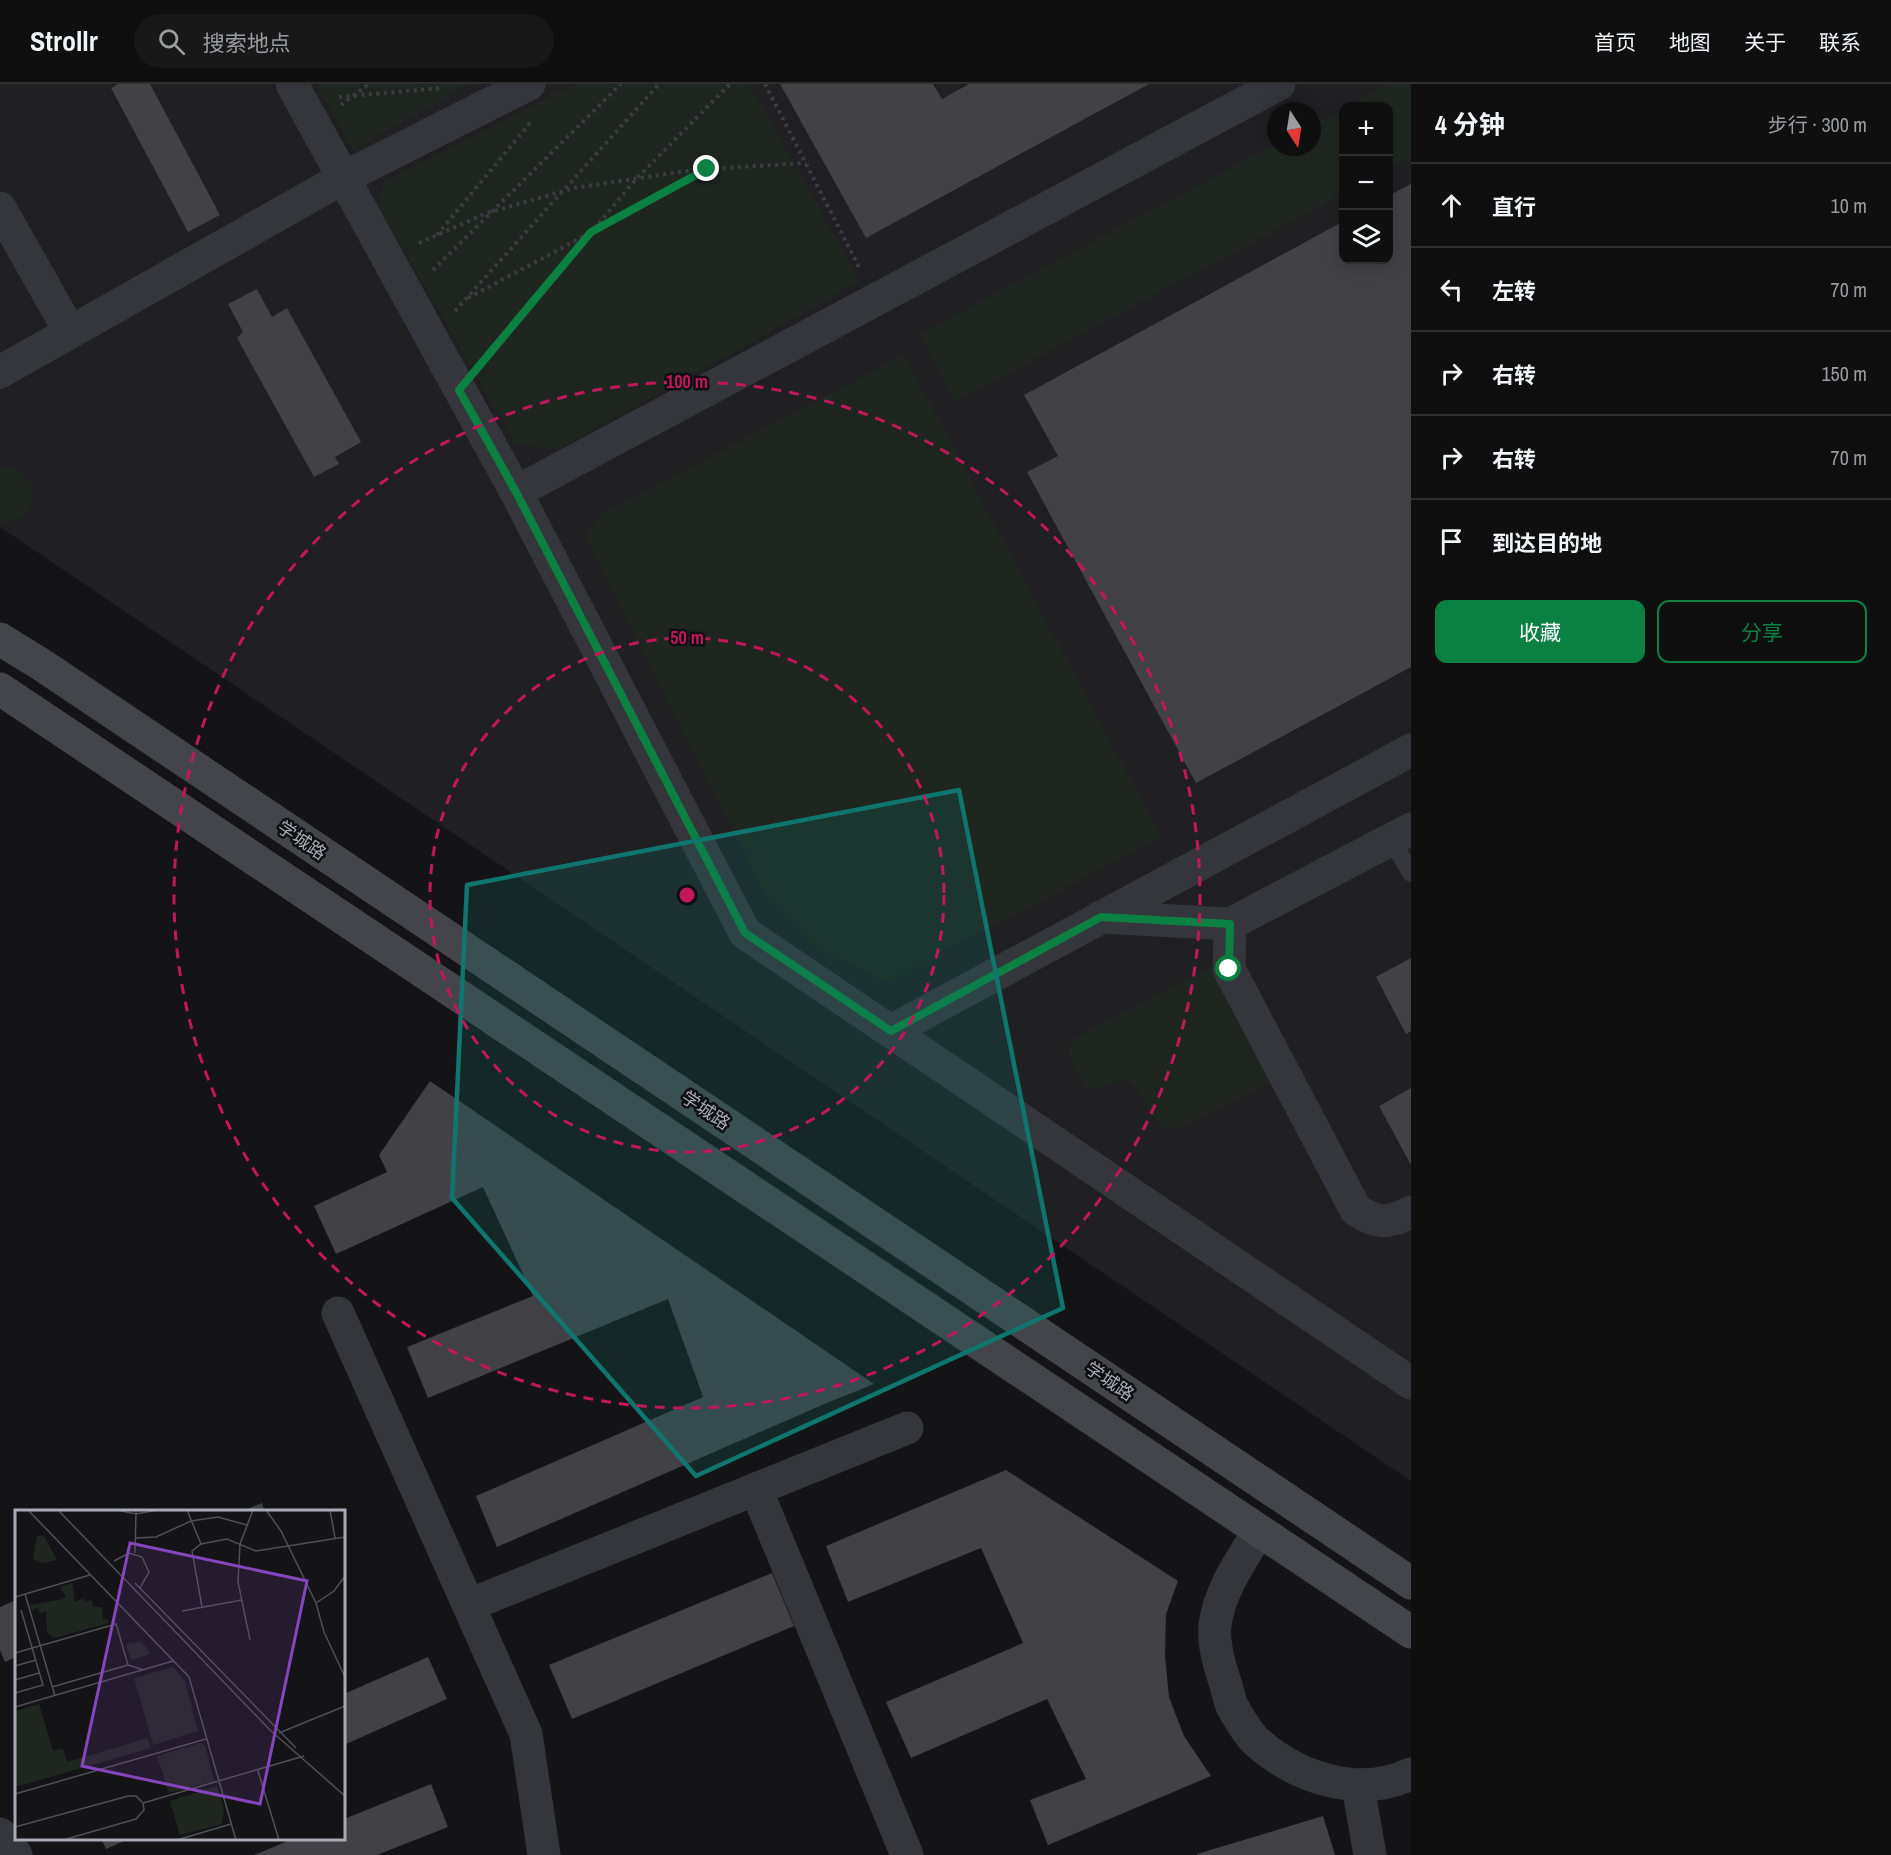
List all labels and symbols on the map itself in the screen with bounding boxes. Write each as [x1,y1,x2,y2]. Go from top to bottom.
north arrow [1267,102,1321,156]
route end [693,155,719,181]
text: 100 m [666,369,708,394]
text: 50 m [670,625,704,650]
street label: 学城路 [273,815,331,865]
centre of rings [677,885,697,905]
route start [1215,955,1241,981]
street label: 学城路 [677,1085,735,1135]
street label: 学城路 [1081,1356,1139,1406]
inset map [15,1510,345,1840]

